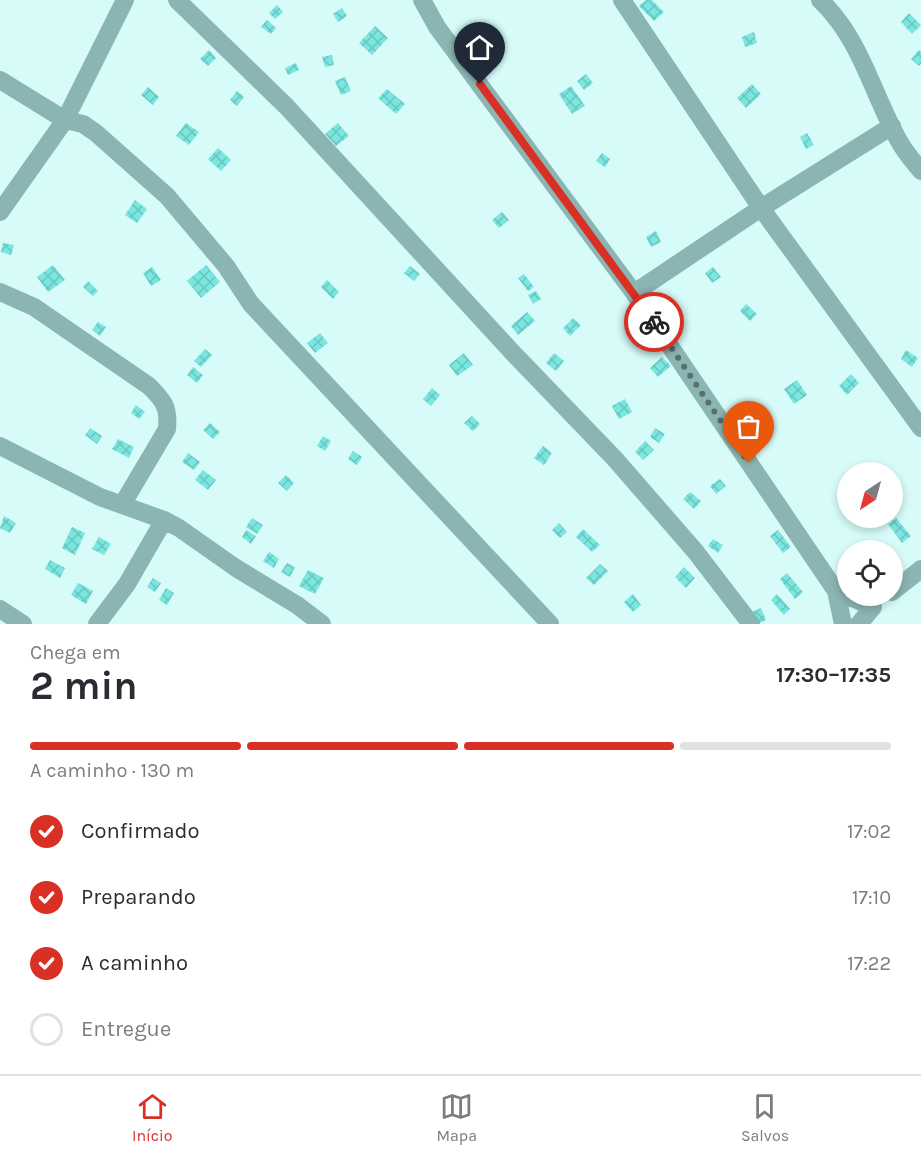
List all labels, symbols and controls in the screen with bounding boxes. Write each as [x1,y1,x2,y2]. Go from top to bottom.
pin [454,22,505,84]
icon: home [463,31,496,64]
courier [624,292,684,352]
icon: bike [638,306,671,339]
pin [723,401,774,463]
icon: bag [732,410,765,443]
north arrow [837,462,903,528]
map controls [837,462,903,606]
button: locate [837,540,903,606]
text: Chega em [30,641,121,664]
text: 17:30–17:35 [776,662,891,688]
text: 2 min [30,663,138,709]
text: A caminho · 130 m [30,759,194,782]
icon: check [30,815,63,848]
text: Confirmado [81,818,200,844]
text: 17:02 [847,820,891,843]
icon: check [30,881,63,914]
text: Preparando [81,884,196,910]
text: 17:10 [852,886,891,909]
icon: check [30,947,63,980]
text: A caminho [81,950,188,976]
text: 17:22 [847,952,891,975]
text: Entregue [81,1016,171,1042]
tab: Início [132,1090,173,1145]
tab: Mapa [436,1090,477,1145]
tab: Salvos [741,1090,789,1145]

